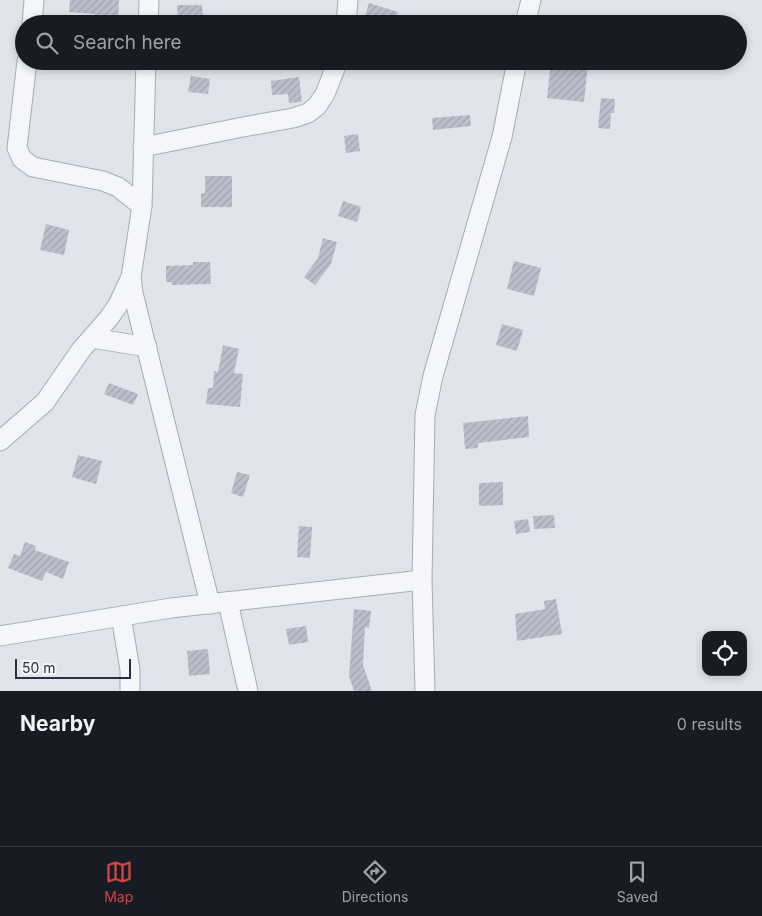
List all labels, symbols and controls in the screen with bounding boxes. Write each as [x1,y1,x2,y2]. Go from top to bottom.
search box [15,15,747,70]
icon: search [33,29,61,57]
text: Search here [73,31,182,54]
map controls [702,631,747,676]
button: locate [702,631,747,676]
scale bar [15,656,131,679]
text: 50 m [22,659,56,676]
text: Nearby [20,711,95,736]
text: 0 results [677,714,742,734]
tab: Map [104,858,133,905]
tab: Directions [342,858,408,905]
tab: Saved [617,858,658,905]

